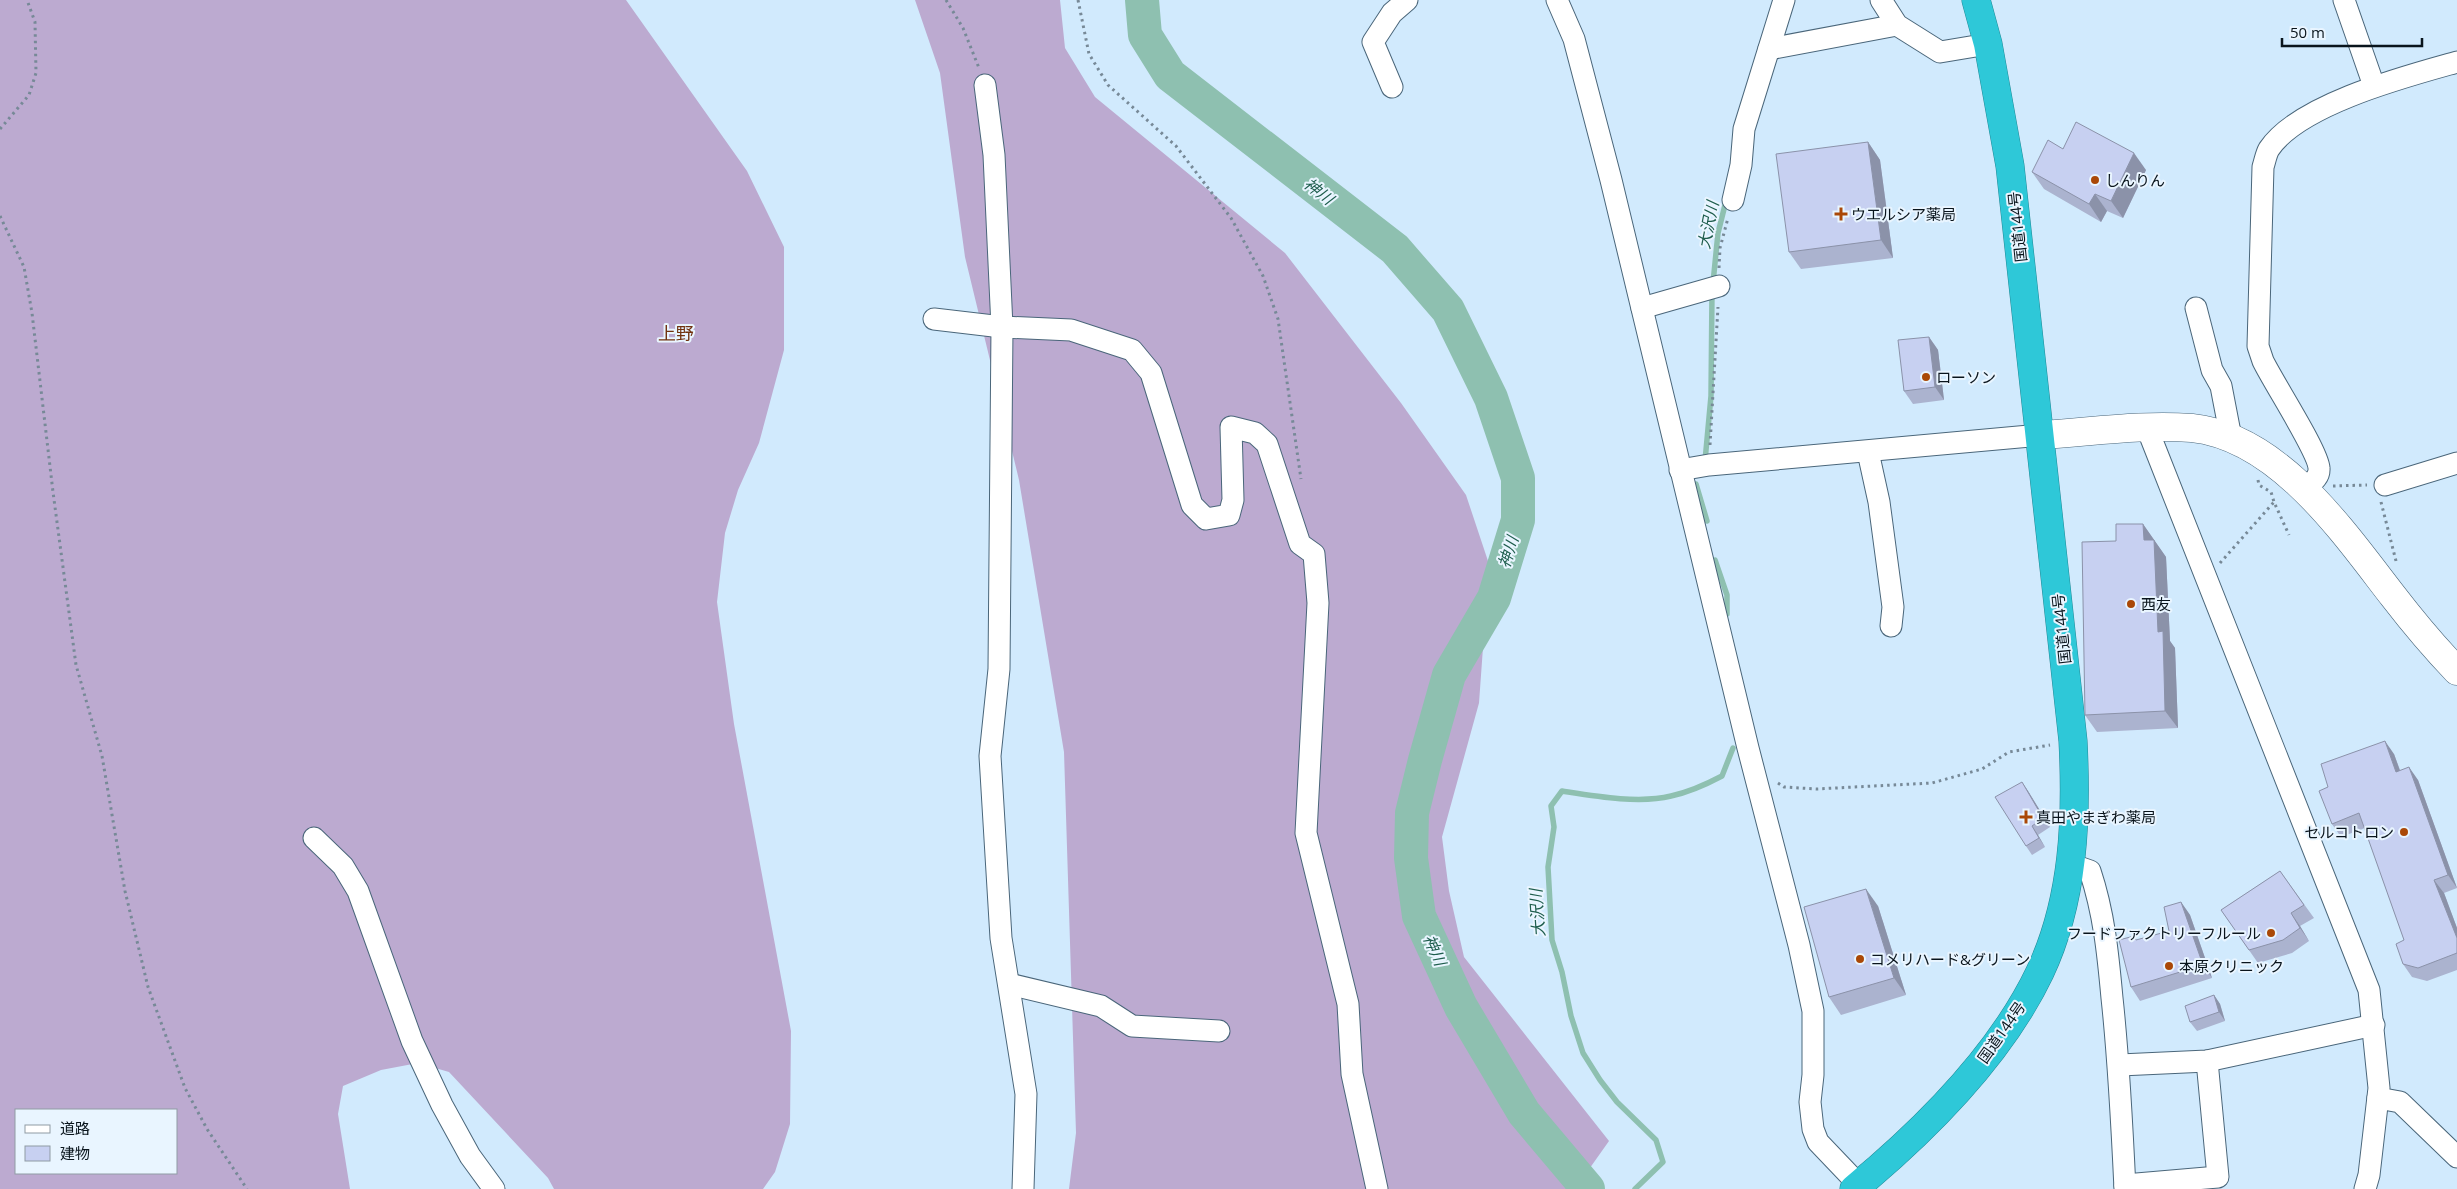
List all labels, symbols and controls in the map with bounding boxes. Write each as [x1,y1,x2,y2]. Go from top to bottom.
scale bar [2282,15,2422,47]
text: 50 m [2290,22,2325,42]
place label: しんりん [2105,170,2165,190]
water label: 神川 [1300,172,1340,211]
marker: しんりん [2089,174,2101,186]
street label: 国道144号 [2003,191,2031,263]
water label: 大沢川 [1693,197,1724,251]
place label: ウエルシア薬局 [1851,204,1956,224]
marker: ウエルシア薬局 [1835,208,1847,220]
district label: 上野 [658,321,694,345]
place label: ローソン [1936,367,1996,387]
marker: ローソン [1920,371,1932,383]
water label: 神川 [1493,532,1524,571]
street label: 国道144号 [2047,593,2075,665]
place label: 西友 [2141,594,2171,614]
marker: 西友 [2125,598,2137,610]
place label: 真田やまぎわ薬局 [2036,807,2156,827]
marker: 真田やまぎわ薬局 [2020,811,2032,823]
place label: セルコトロン [2304,822,2394,842]
marker: セルコトロン [2398,826,2410,838]
water label: 大沢川 [1524,886,1550,938]
place label: フードファクトリーフルール [2067,923,2261,943]
marker: フードファクトリーフルール [2265,927,2277,939]
water label: 神川 [1418,931,1452,971]
place label: コメリハード&グリーン [1870,949,2030,969]
marker: コメリハード&グリーン [1854,953,1866,965]
place label: 本原クリニック [2179,956,2284,976]
marker: 本原クリニック [2163,960,2175,972]
street label: 国道144号 [1973,997,2029,1067]
legend [15,1109,178,1174]
text: 道路 [60,1118,90,1138]
text: 建物 [60,1143,90,1163]

